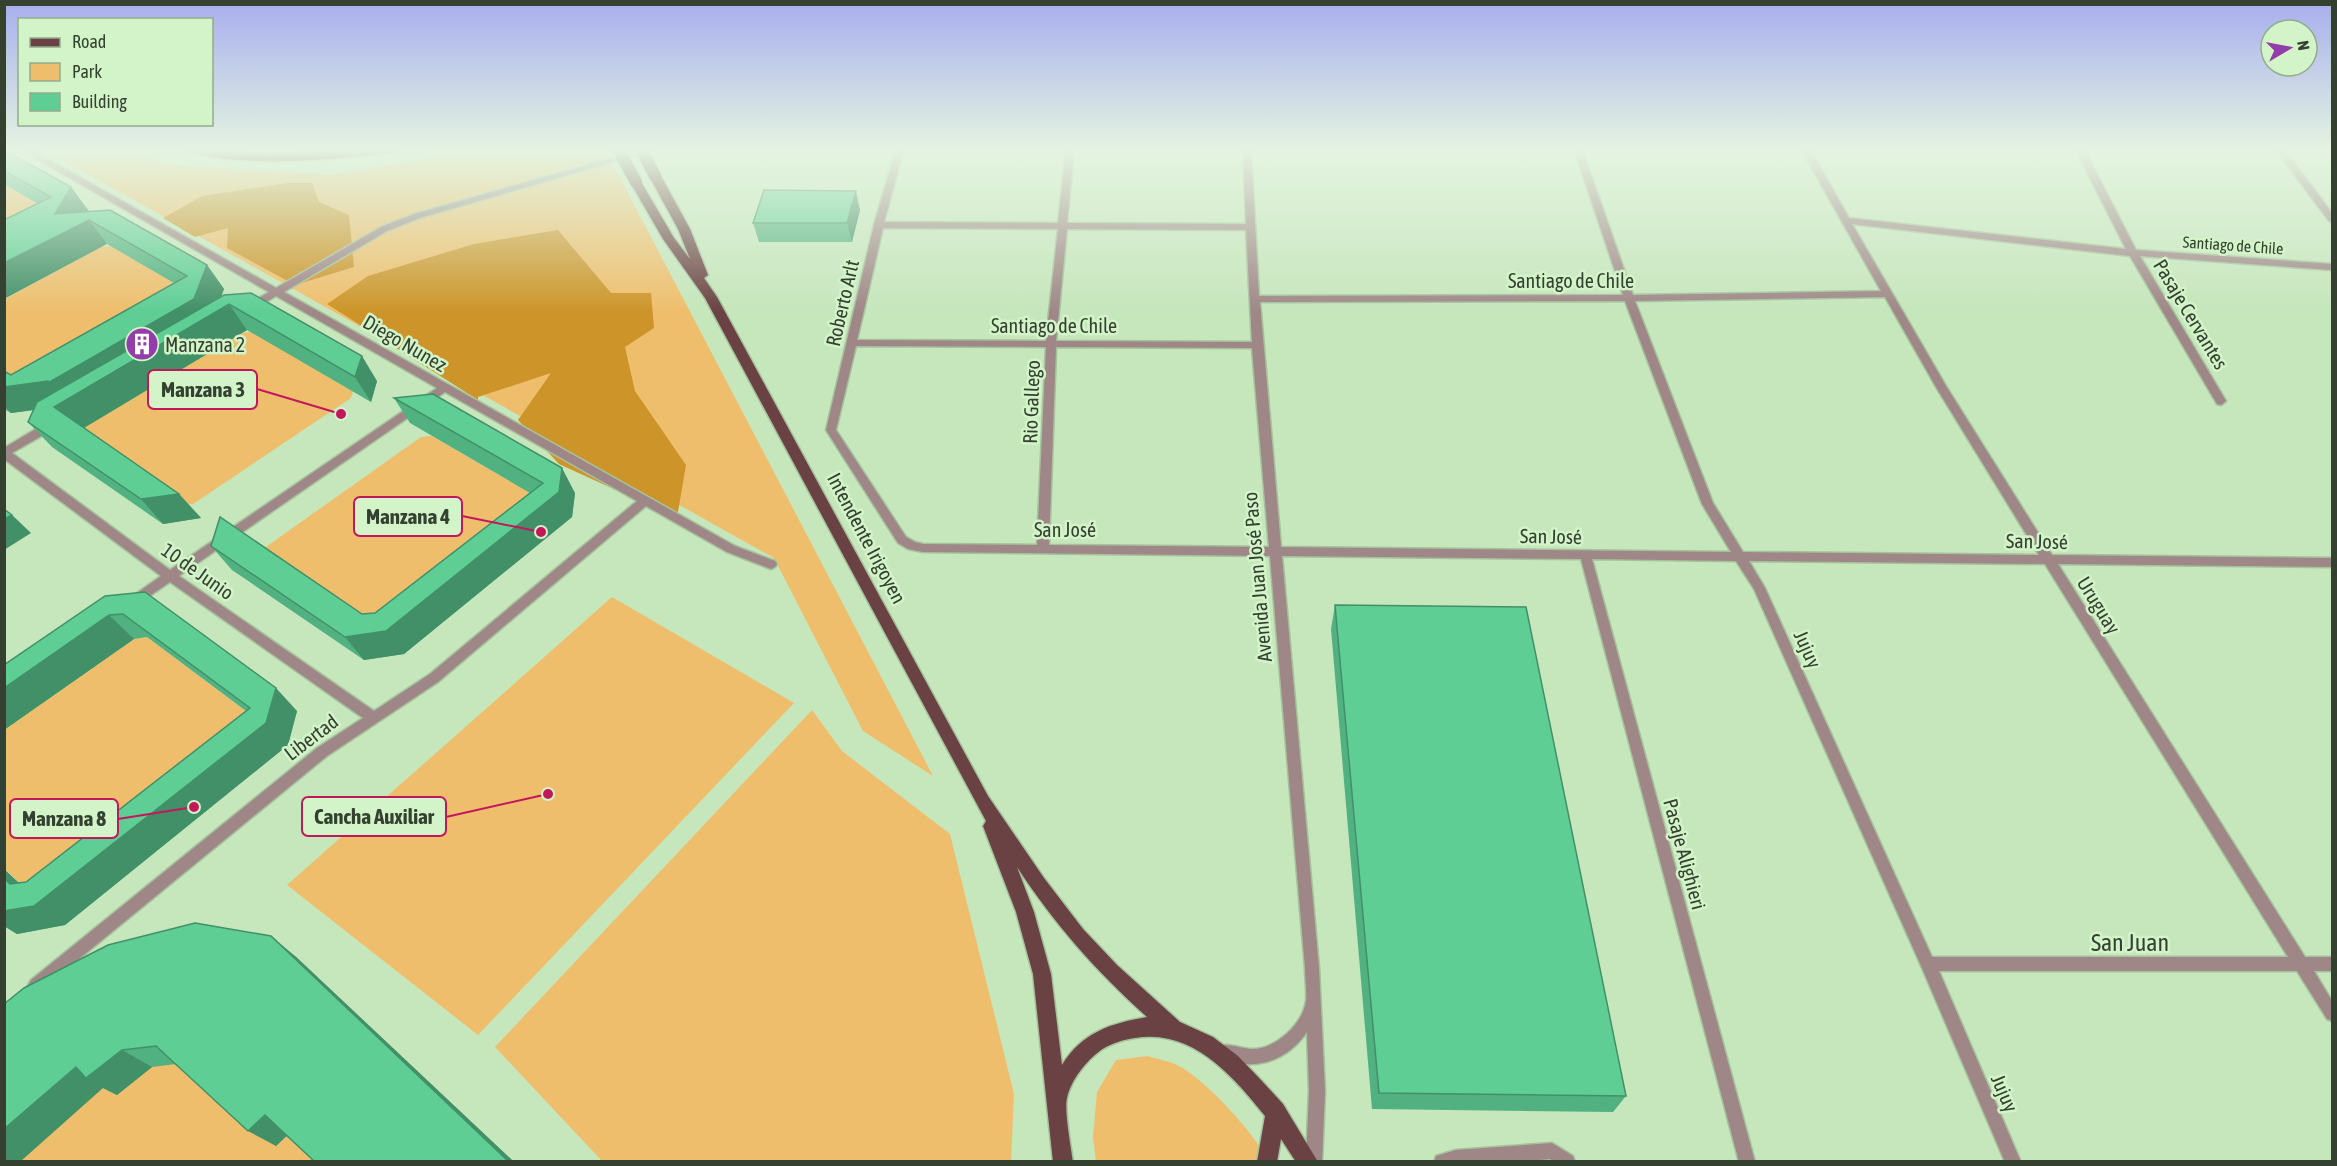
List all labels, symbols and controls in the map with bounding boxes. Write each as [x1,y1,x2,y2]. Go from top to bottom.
legend [18,18,213,126]
north arrow [2259,18,2319,78]
text: Road [72,31,106,52]
text: N [2294,39,2313,52]
text: Park [72,61,102,82]
text: Building [72,91,127,112]
street label: Santiago de Chile [2182,233,2284,258]
street label: Pasaje Cervantes [2149,255,2233,373]
street label: Roberto Arlt [821,257,863,349]
street label: Santiago de Chile [1508,269,1634,292]
street label: Diego Nunez [359,310,451,376]
street label: Santiago de Chile [991,314,1117,337]
building icon: Manzana 2 [124,326,160,362]
place label: Manzana 2 [165,333,245,356]
street label: Rio Gallego [1018,360,1044,444]
callout: Manzana 3 [148,370,257,409]
text: Manzana 3 [161,377,245,401]
street label: Intendente Irigoyen [823,469,911,607]
street label: Avenida Juan José Paso [1238,491,1276,663]
callout: Manzana 4 [354,497,462,536]
text: Manzana 4 [366,504,450,528]
street label: San José [1034,518,1096,541]
street label: San José [1520,524,1582,548]
street label: San José [2006,529,2068,553]
street label: 10 de Junio [158,538,238,604]
street label: Uruguay [2073,572,2125,638]
street label: Jujuy [1790,627,1826,671]
street label: Libertad [280,709,342,765]
street label: Pasaje Alighieri [1659,796,1711,912]
callout: Cancha Auxiliar [302,797,446,836]
callout: Manzana 8 [10,799,118,838]
text: Cancha Auxiliar [314,804,435,828]
text: Manzana 8 [22,806,106,830]
street label: San Juan [2091,929,2169,956]
street label: Jujuy [1987,1071,2023,1115]

